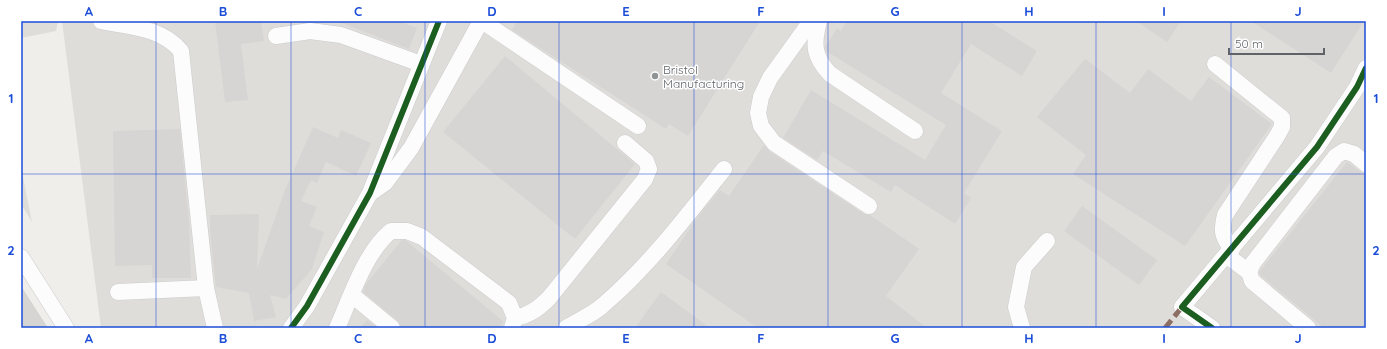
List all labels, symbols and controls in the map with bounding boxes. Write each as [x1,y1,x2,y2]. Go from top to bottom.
text: A [85,3,94,19]
text: B [219,3,227,19]
text: C [354,3,362,19]
text: D [487,3,497,19]
text: E [622,3,630,19]
text: F [757,3,765,19]
text: G [890,3,900,19]
text: H [1024,3,1034,19]
text: I [1162,3,1166,19]
text: J [1294,3,1302,19]
scale bar [1229,30,1324,56]
text: 50 m [1235,36,1263,51]
place label: Bristol Manufacturing [663,62,744,91]
marker: Bristol Manufacturing [650,71,660,81]
text: 1 [8,90,14,106]
text: 1 [1373,90,1379,106]
text: 2 [7,242,15,258]
text: 2 [1372,242,1380,258]
text: A [85,330,94,346]
text: B [219,330,227,346]
text: C [354,330,362,346]
text: D [487,330,497,346]
text: E [622,330,630,346]
text: F [757,330,765,346]
text: G [890,330,900,346]
text: H [1024,330,1034,346]
text: I [1162,330,1166,346]
text: J [1294,330,1302,346]

